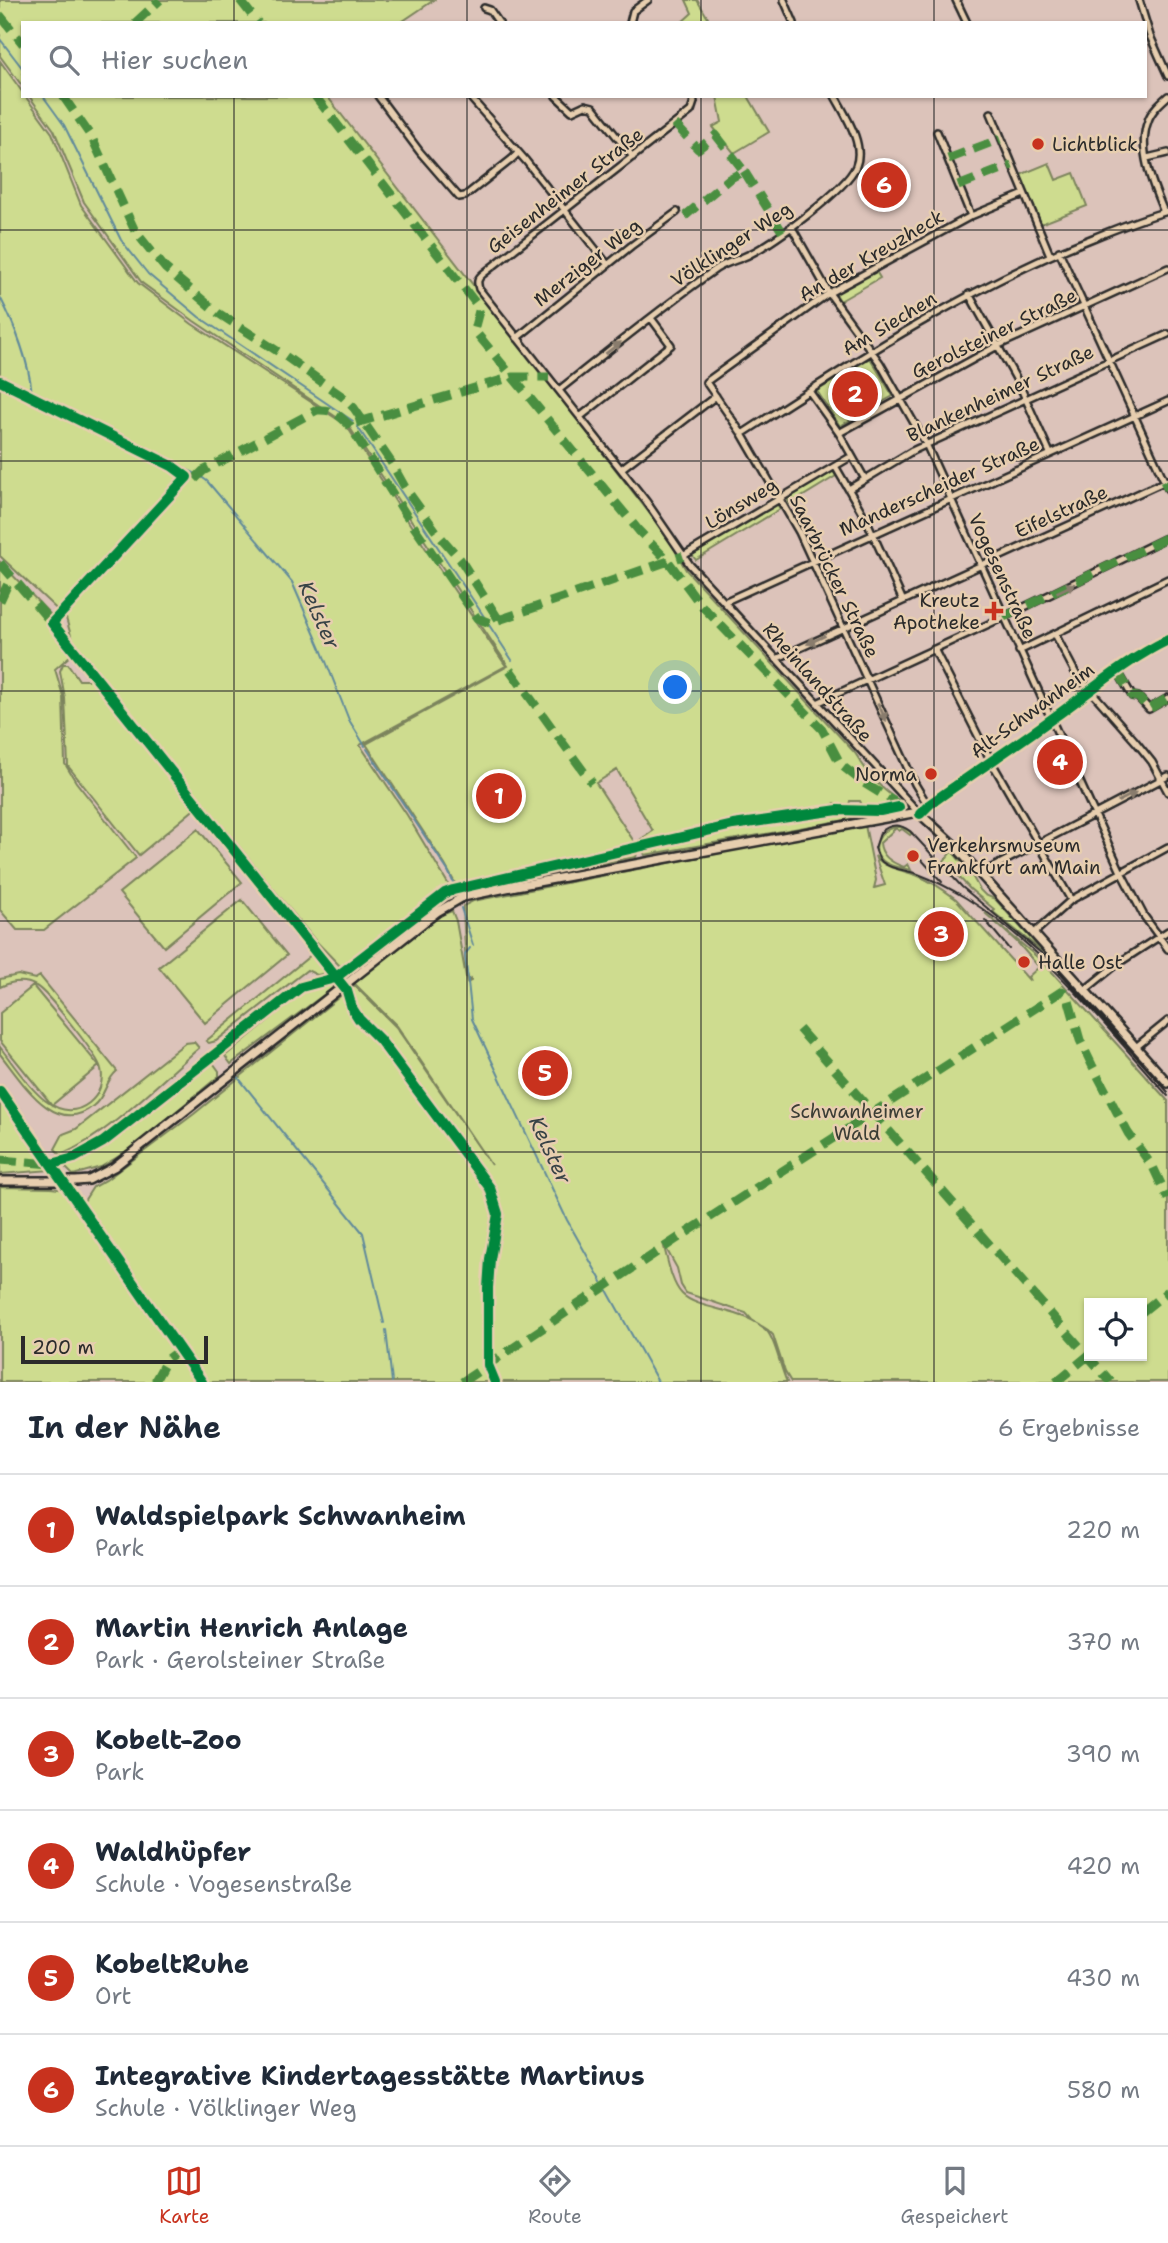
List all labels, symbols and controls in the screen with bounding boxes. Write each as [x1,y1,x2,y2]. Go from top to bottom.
search box [21,21,1147,98]
icon: search [45,41,83,79]
text: Hier suchen [101,42,248,77]
street label: Geisenheimer Straße [482,122,649,259]
place label: Lichtblick [1052,132,1138,157]
marker: Lichtblick [1030,136,1046,152]
pin: 6 [861,159,907,211]
street label: Völklinger Weg [666,196,797,293]
street label: An der Kreuzheck [794,204,948,307]
street label: Merziger Weg [528,213,646,312]
street label: Gerolsteiner Straße [907,283,1081,384]
street label: Am Siechen [837,285,941,361]
street label: Blankenheimer Straße [903,339,1098,448]
one-way arrow [604,341,621,356]
pin: 2 [832,368,878,420]
street label: Manderscheider Straße [835,431,1043,542]
street label: Lönsweg [700,472,782,535]
street label: Eifelstraße [1011,479,1111,544]
street label: Saarbrücker Straße [784,490,885,662]
street label: Vogesenstraße [962,509,1043,643]
water label: Kelster [292,576,347,654]
one-way arrow [1055,582,1076,593]
place label: Kreutz Apotheke [893,588,980,635]
marker: Kreutz Apotheke [986,603,1002,619]
street label: Rheinlandstraße [757,617,878,747]
one-way arrow [806,634,826,646]
street label: Alt-Schwanheim [965,657,1099,764]
your location [658,670,692,704]
one-way arrow [876,702,888,722]
pin: 4 [1037,736,1083,788]
place label: Norma [855,762,917,787]
marker: Norma [923,766,939,782]
pin: 1 [476,770,522,822]
one-way arrow [1117,791,1137,802]
place label: Verkehrsmuseum Frankfurt am Main [927,833,1101,880]
marker: Verkehrsmuseum Frankfurt am Main [905,848,921,864]
pin: 3 [918,908,964,960]
place label: Halle Ost [1038,950,1123,975]
marker: Halle Ost [1016,954,1032,970]
pin: 5 [522,1047,568,1099]
park label: Schwanheimer Wald [790,1099,924,1146]
water label: Kelster [522,1112,578,1189]
map controls [1084,1298,1147,1361]
button: locate [1084,1298,1147,1361]
scale bar [21,1333,208,1365]
text: 200 m [32,1335,94,1360]
text: In der Nähe [28,1407,221,1448]
text: 6 Ergebnisse [998,1413,1140,1443]
text: Waldspielpark Schwanheim [95,1498,466,1533]
text: 1 [46,1515,56,1545]
text: 220 m [1066,1515,1140,1545]
text: Park [95,1533,144,1563]
text: Martin Henrich Anlage [95,1610,408,1645]
text: 2 [43,1627,59,1657]
text: 370 m [1067,1627,1140,1657]
text: Park · Gerolsteiner Straße [95,1645,386,1675]
text: Kobelt-Zoo [95,1722,242,1757]
text: 3 [43,1739,59,1769]
text: 390 m [1066,1739,1140,1769]
text: Park [95,1757,144,1787]
text: Waldhüpfer [95,1834,251,1869]
text: 4 [43,1851,59,1881]
text: 420 m [1066,1851,1140,1881]
text: Schule · Vogesenstraße [95,1869,353,1899]
text: KobeltRuhe [95,1946,249,1981]
text: 5 [44,1963,58,1993]
text: 430 m [1066,1963,1140,1993]
text: Ort [95,1981,132,2011]
text: Integrative Kindertagesstätte Martinus [95,2058,645,2093]
text: 6 [43,2075,59,2105]
text: 580 m [1067,2075,1140,2105]
text: Schule · Völklinger Weg [95,2093,357,2123]
tab: Karte [159,2162,210,2229]
tab: Route [528,2162,582,2229]
tab: Gespeichert [901,2162,1009,2229]

